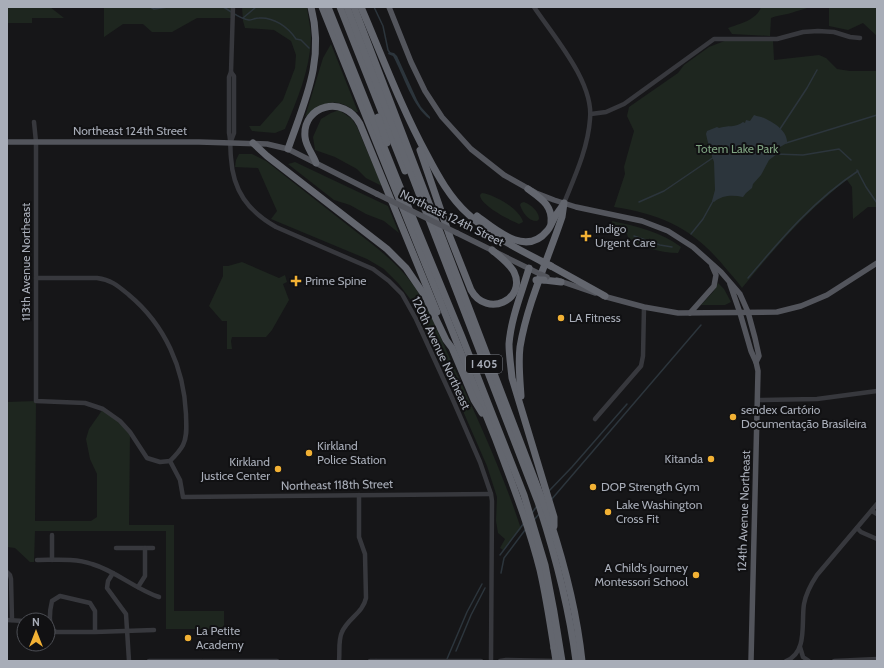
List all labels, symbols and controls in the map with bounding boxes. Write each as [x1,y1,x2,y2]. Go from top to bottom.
street label: Northeast 124th Street [73,123,187,138]
park label: Totem Lake Park [696,141,779,156]
street label: Northeast 124th Street [398,186,507,249]
street label: 113th Avenue Northeast [18,203,33,321]
place label: Indigo Urgent Care [595,221,656,250]
marker: Indigo Urgent Care [580,230,592,242]
place label: Prime Spine [305,273,367,288]
marker: Prime Spine [290,275,302,287]
street label: 120th Avenue Northeast [409,294,474,412]
place label: LA Fitness [569,310,621,325]
marker: LA Fitness [556,313,566,323]
road number: I 405 [466,355,502,373]
place label: sendex Cartório Documentação Brasileira [741,402,867,431]
marker: sendex Cartório Documentação Brasileira [728,412,738,422]
place label: Kirkland Police Station [317,438,387,467]
marker: Kirkland Police Station [304,448,314,458]
street label: 124th Avenue Northeast [734,450,753,572]
place label: Kitanda [664,451,703,466]
place label: Kirkland Justice Center [200,454,270,483]
marker: Kitanda [706,454,716,464]
marker: Kirkland Justice Center [273,464,283,474]
street label: Northeast 118th Street [281,476,393,493]
place label: DOP Strength Gym [601,479,700,494]
marker: DOP Strength Gym [588,482,598,492]
place label: Lake Washington Cross Fit [616,497,703,526]
marker: Lake Washington Cross Fit [603,507,613,517]
place label: A Child’s Journey Montessori School [594,560,688,589]
marker: A Child’s Journey Montessori School [691,570,701,580]
north arrow [16,612,56,652]
text: N [32,615,40,629]
place label: La Petite Academy [196,623,244,652]
marker: La Petite Academy [183,633,193,643]

